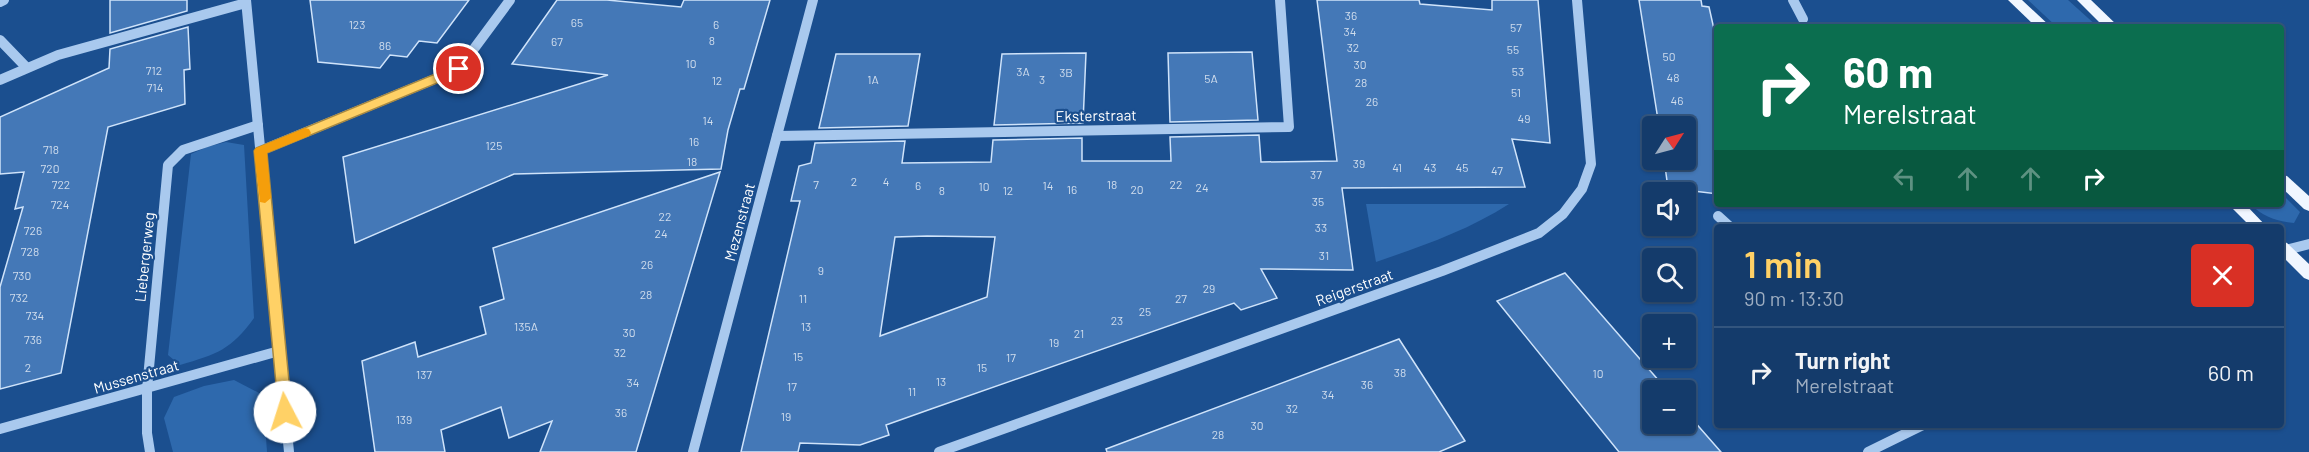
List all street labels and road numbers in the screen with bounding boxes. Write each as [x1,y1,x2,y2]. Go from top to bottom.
street label: Eksterstraat [1055,105,1137,125]
street label: Mezenstraat [720,181,758,263]
street label: Liebergerweg [130,211,158,303]
street label: Reigerstraat [1313,265,1395,309]
street label: Mussenstraat [91,355,181,397]

